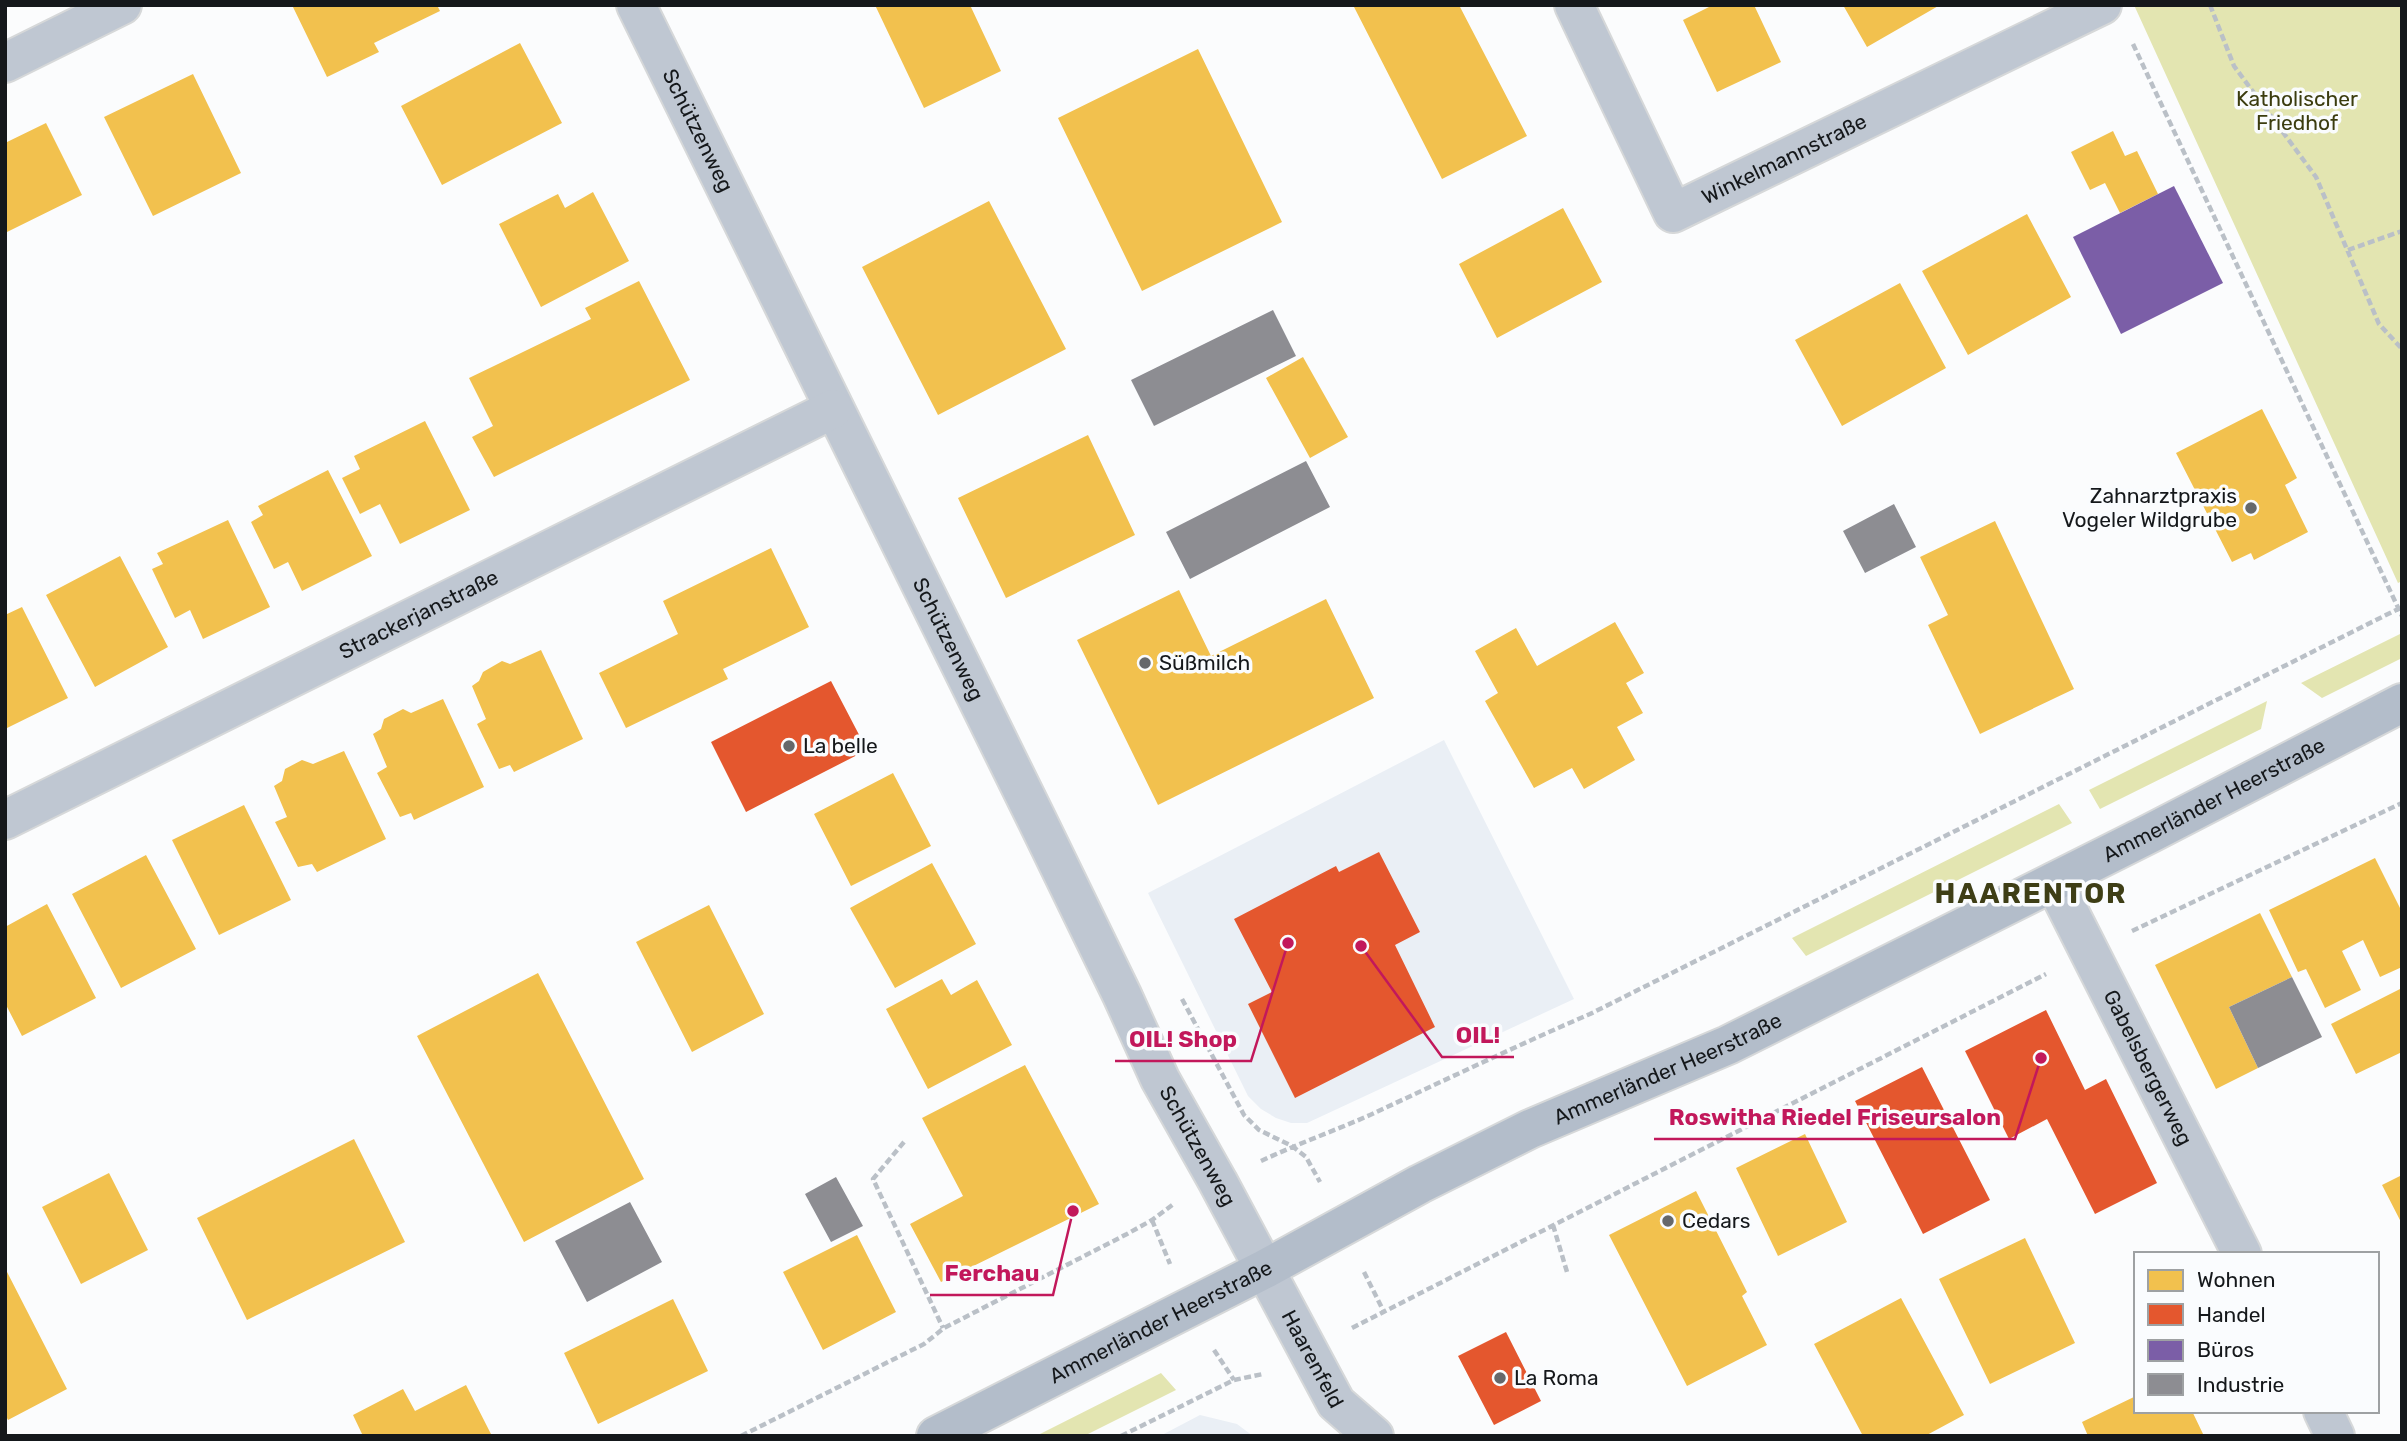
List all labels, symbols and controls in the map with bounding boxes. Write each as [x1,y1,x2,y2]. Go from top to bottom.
street label: Schützenweg [657,65,739,196]
park label: Katholischer Friedhof [2236,86,2358,135]
street label: Winkelmannstraße [1698,108,1871,209]
place label: Zahnarztpraxis Vogeler Wildgrube [2062,483,2237,532]
marker: Zahnarztpraxis Vogeler Wildgrube [2243,500,2259,516]
street label: Strackerjanstraße [335,564,502,664]
street label: Schützenweg [908,573,989,705]
place label: Süßmilch [1159,650,1250,675]
marker: Süßmilch [1137,655,1153,671]
street label: Ammerländer Heerstraße [2098,732,2329,867]
place label: La belle [803,733,878,758]
marker: La belle [781,738,797,754]
district label: HAARENTOR [1935,877,2127,910]
street label: Gabelsbergerweg [2098,985,2198,1149]
street label: Ammerländer Heerstraße [1550,1007,1786,1129]
callout: OIL! [1442,1013,1514,1057]
callout: OIL! Shop [1115,1017,1251,1061]
text: OIL! [1456,1021,1500,1049]
text: OIL! Shop [1129,1025,1237,1053]
street label: Schützenweg [1154,1081,1242,1210]
callout: Roswitha Riedel Friseursalon [1654,1095,2015,1139]
text: Roswitha Riedel Friseursalon [1669,1103,2001,1131]
place label: Cedars [1682,1208,1751,1233]
marker: Cedars [1660,1213,1676,1229]
callout: Ferchau [930,1251,1053,1295]
legend [2134,1252,2379,1413]
street label: Ammerländer Heerstraße [1045,1255,1276,1388]
text: Ferchau [945,1259,1039,1287]
text: Wohnen [2197,1267,2275,1292]
text: Handel [2197,1302,2266,1327]
street label: Haarenfeld [1277,1306,1349,1412]
text: Büros [2197,1337,2254,1362]
place label: La Roma [1514,1365,1599,1390]
marker: La Roma [1492,1370,1508,1386]
text: Industrie [2197,1372,2284,1397]

